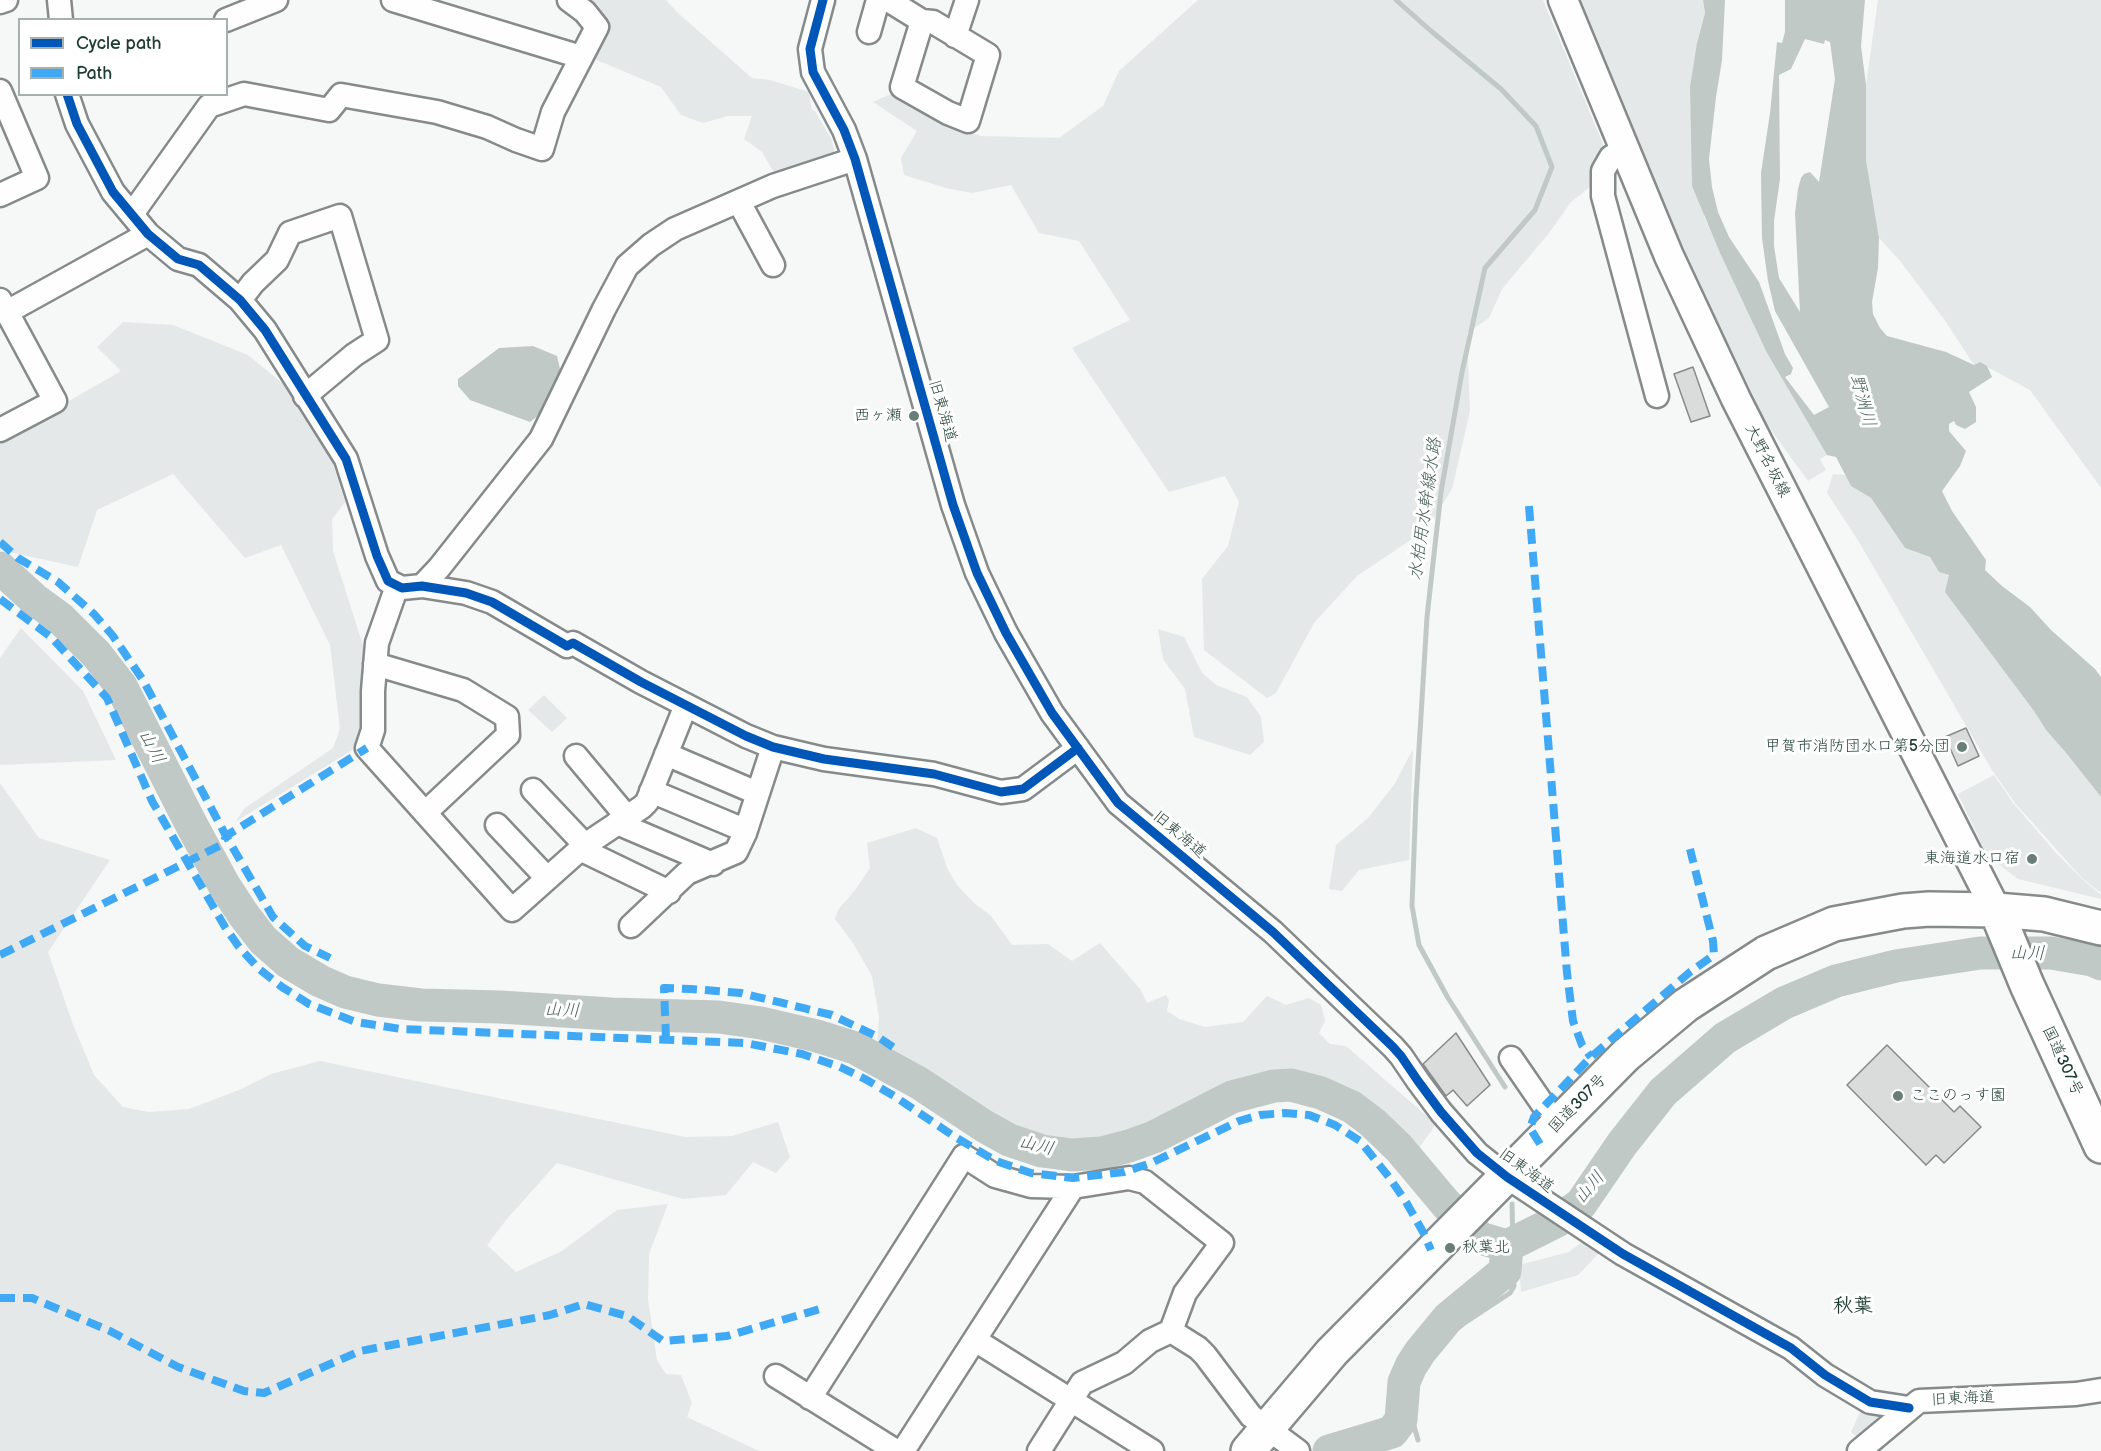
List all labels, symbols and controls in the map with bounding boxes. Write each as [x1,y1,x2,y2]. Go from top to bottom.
legend [18,18,228,96]
text: Cycle path [76,33,162,54]
text: Path [76,63,112,84]
water label: 野洲川 [1845,372,1879,430]
street label: 旧東海道 [924,378,960,444]
place label: 西ヶ瀬 [854,406,902,426]
marker: 西ヶ瀬 [907,409,921,423]
street label: 大野名坂線 [1740,421,1794,501]
water label: 水柏用水幹線水路 [1405,436,1447,582]
water label: 山川 [133,726,169,768]
place label: 甲賀市消防団水口第5分団 [1765,737,1950,757]
marker: 甲賀市消防団水口第5分団 [1955,740,1969,754]
street label: 旧東海道 [1148,807,1210,863]
place label: 東海道水口宿 [1924,849,2020,869]
marker: 東海道水口宿 [2025,852,2039,866]
water label: 山川 [2009,943,2045,965]
water label: 山川 [544,1000,580,1022]
street label: 国道307号 [2037,1023,2087,1099]
street label: 国道307号 [1545,1070,1611,1138]
place label: ここのっす園 [1910,1086,2006,1106]
marker: ここのっす園 [1891,1089,1905,1103]
water label: 山川 [1016,1131,1056,1161]
street label: 旧東海道 [1494,1144,1558,1198]
water label: 山川 [1570,1167,1610,1209]
place label: 秋葉北 [1462,1238,1510,1258]
marker: 秋葉北 [1443,1241,1457,1255]
district label: 秋葉 [1833,1295,1873,1319]
street label: 旧東海道 [1931,1388,1995,1410]

